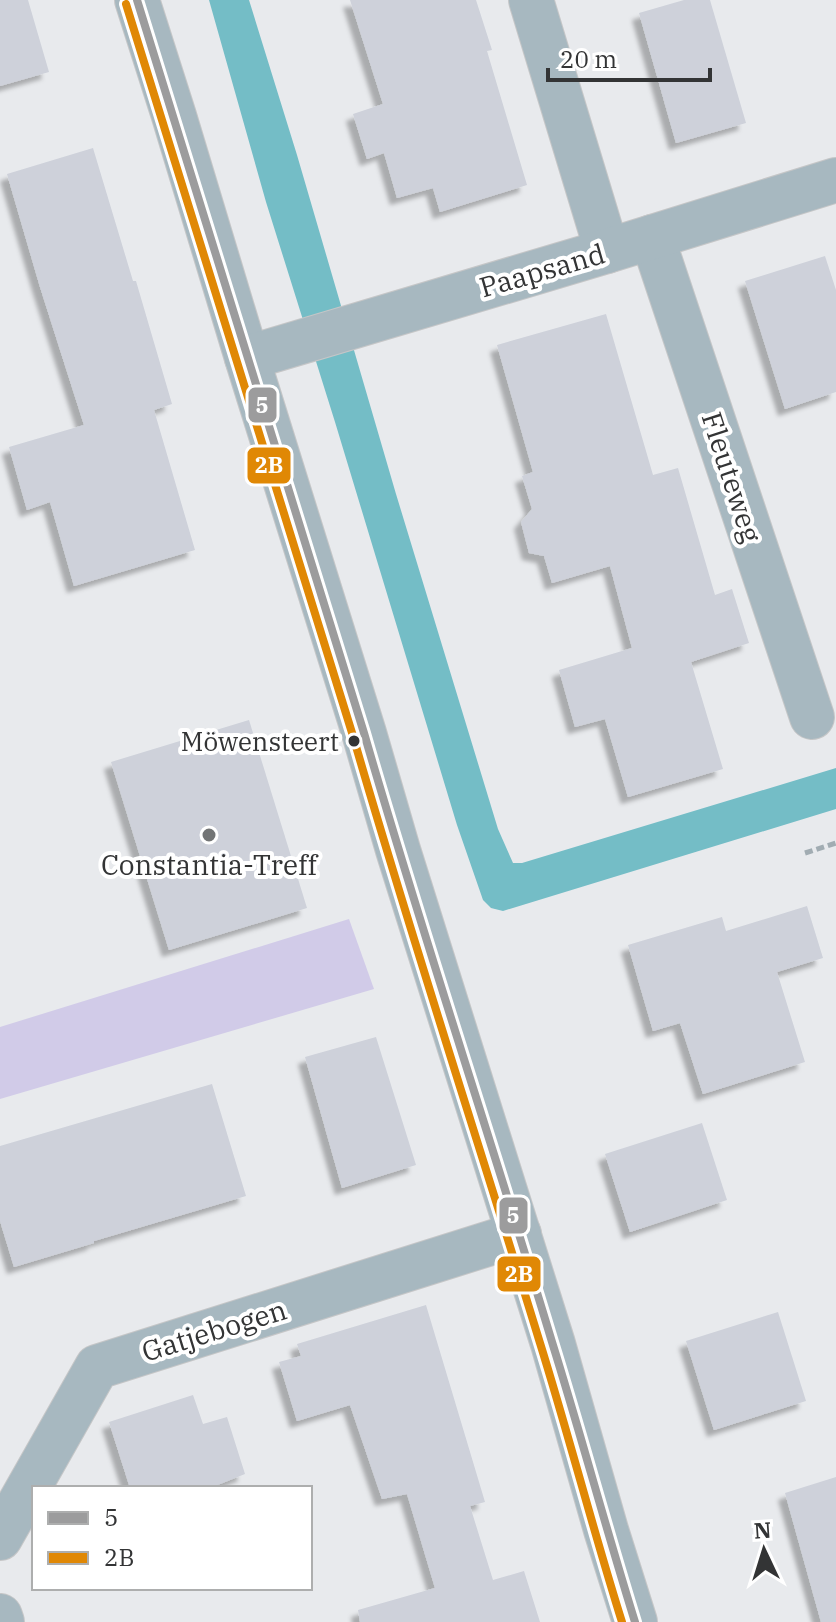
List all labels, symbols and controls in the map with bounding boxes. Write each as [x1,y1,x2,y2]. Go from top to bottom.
scale bar [548,32,710,82]
text: 20 m [560,43,617,75]
street label: Paapsand [475,234,609,306]
line badge: 5 [247,386,278,424]
text: 5 [255,390,269,419]
street label: Fleuteweg [694,407,770,547]
line badge: 2B [246,446,292,485]
text: 2B [255,450,283,479]
place label: Möwensteert [181,724,339,758]
marker: Möwensteert [346,733,362,749]
marker: Constantia-Treff [200,826,218,844]
place label: Constantia-Treff [101,846,319,883]
line badge: 5 [498,1196,529,1235]
text: 5 [506,1200,520,1229]
line badge: 2B [496,1255,542,1293]
text: 2B [505,1259,533,1288]
street label: Gatjebogen [137,1290,291,1370]
legend [32,1486,312,1590]
text: 5 [104,1501,118,1533]
north arrow [724,1510,804,1590]
text: N [753,1514,772,1545]
text: 2B [104,1541,134,1573]

